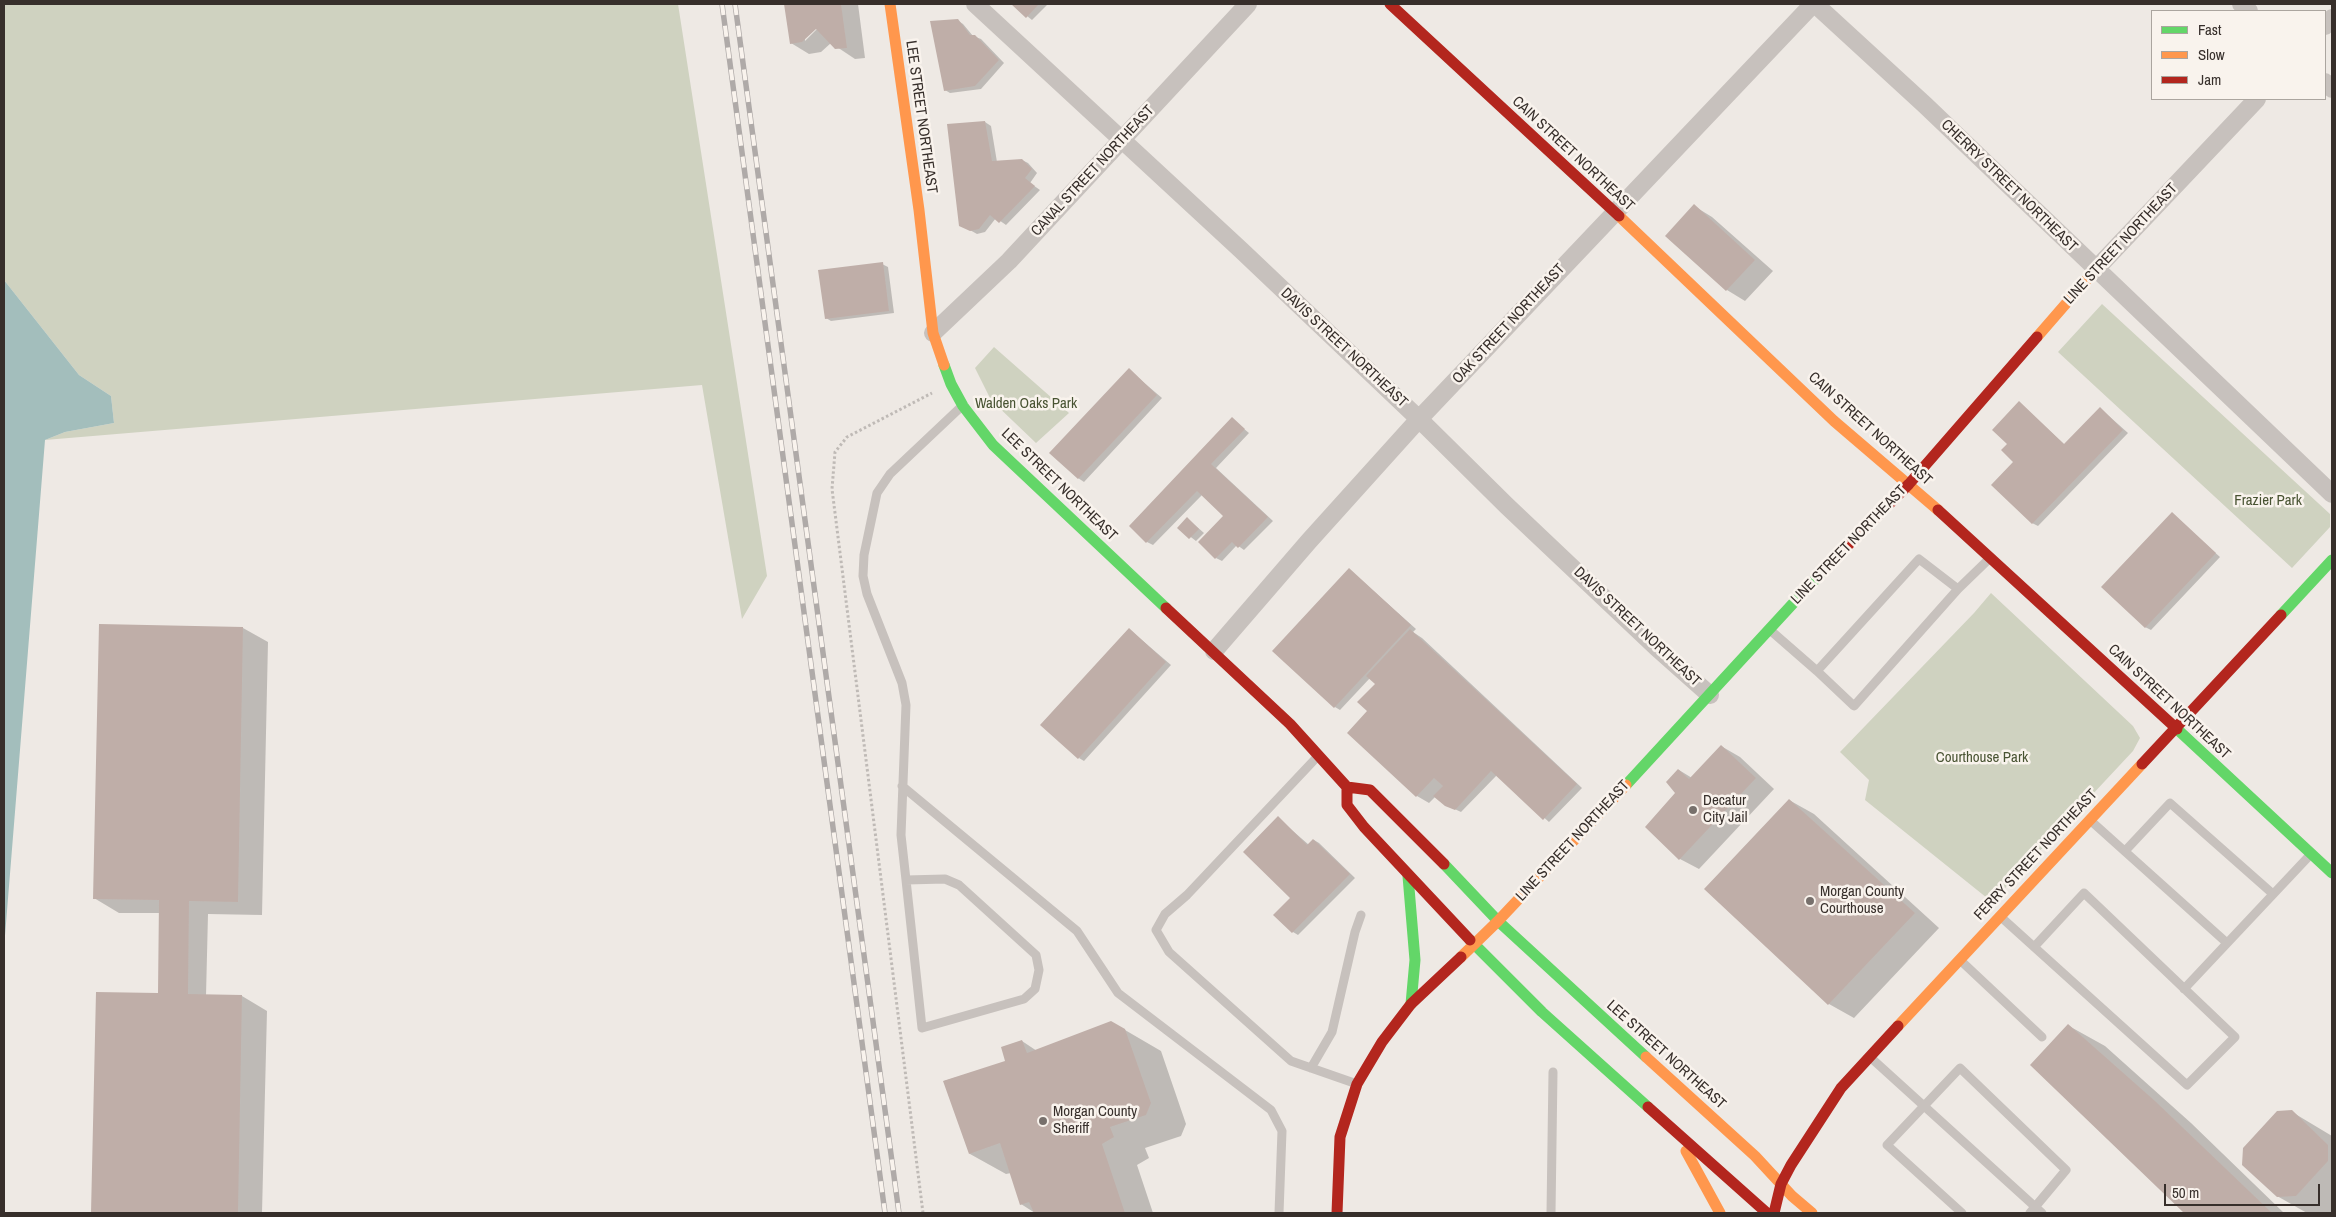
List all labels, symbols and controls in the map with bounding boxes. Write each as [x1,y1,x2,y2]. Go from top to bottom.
legend [2151,10,2326,100]
text: Fast [2198,19,2221,40]
street label: LEE STREET NORTHEAST [901,39,941,195]
text: Slow [2198,44,2225,65]
text: Jam [2198,69,2221,90]
street label: CAIN STREET NORTHEAST [1508,93,1638,215]
street label: CANAL STREET NORTHEAST [1028,102,1158,240]
street label: CHERRY STREET NORTHEAST [1937,116,2081,256]
street label: LINE STREET NORTHEAST [2060,180,2182,308]
street label: OAK STREET NORTHEAST [1449,260,1569,388]
street label: DAVIS STREET NORTHEAST [1277,284,1411,412]
street label: CAIN STREET NORTHEAST [1804,369,1936,489]
park label: Walden Oaks Park [975,395,1077,413]
street label: LEE STREET NORTHEAST [997,425,1121,545]
street label: LINE STREET NORTHEAST [1788,482,1910,608]
park label: Frazier Park [2234,492,2302,510]
street label: DAVIS STREET NORTHEAST [1570,563,1704,691]
street label: CAIN STREET NORTHEAST [2104,641,2234,763]
park label: Courthouse Park [1936,749,2028,767]
street label: LINE STREET NORTHEAST [1512,777,1634,905]
street label: FERRY STREET NORTHEAST [1971,786,2101,924]
place label: Decatur City Jail [1703,792,1747,827]
marker: Decatur City Jail [1687,804,1699,816]
place label: Morgan County Courthouse [1820,883,1904,918]
marker: Morgan County Courthouse [1804,895,1816,907]
street label: LEE STREET NORTHEAST [1603,997,1729,1113]
place label: Morgan County Sheriff [1053,1103,1137,1138]
marker: Morgan County Sheriff [1037,1115,1049,1127]
scale bar [2166,1174,2322,1206]
text: 50 m [2172,1182,2199,1203]

